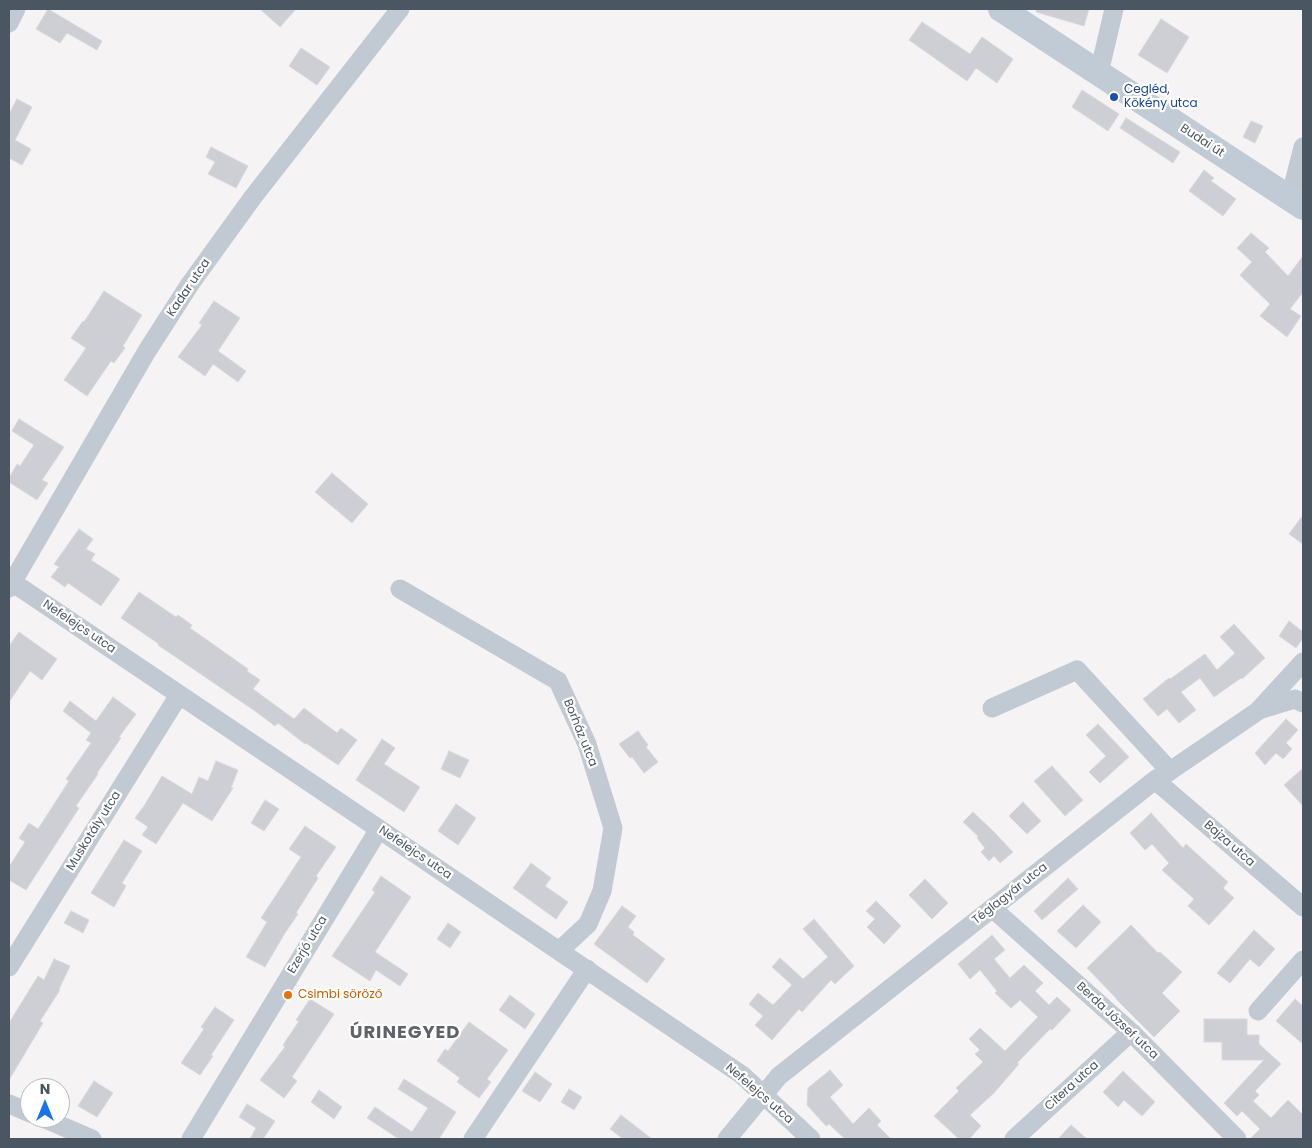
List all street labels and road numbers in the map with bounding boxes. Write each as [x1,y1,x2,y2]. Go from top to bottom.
street label: Budai út [1177,121,1227,161]
street label: Kadar utca [164,256,214,320]
street label: Nefelejcs utca [40,597,118,657]
street label: Borház utca [560,697,600,769]
street label: Muskotály utca [64,789,124,873]
street label: Bajza utca [1201,818,1257,870]
street label: Nefelejcs utca [376,823,454,883]
street label: Téglagyár utca [970,860,1050,928]
street label: Ezerjó utca [285,914,331,976]
street label: Berda József utca [1073,979,1161,1063]
street label: Citera utca [1042,1058,1102,1114]
street label: Nefelejcs utca [722,1061,796,1127]

